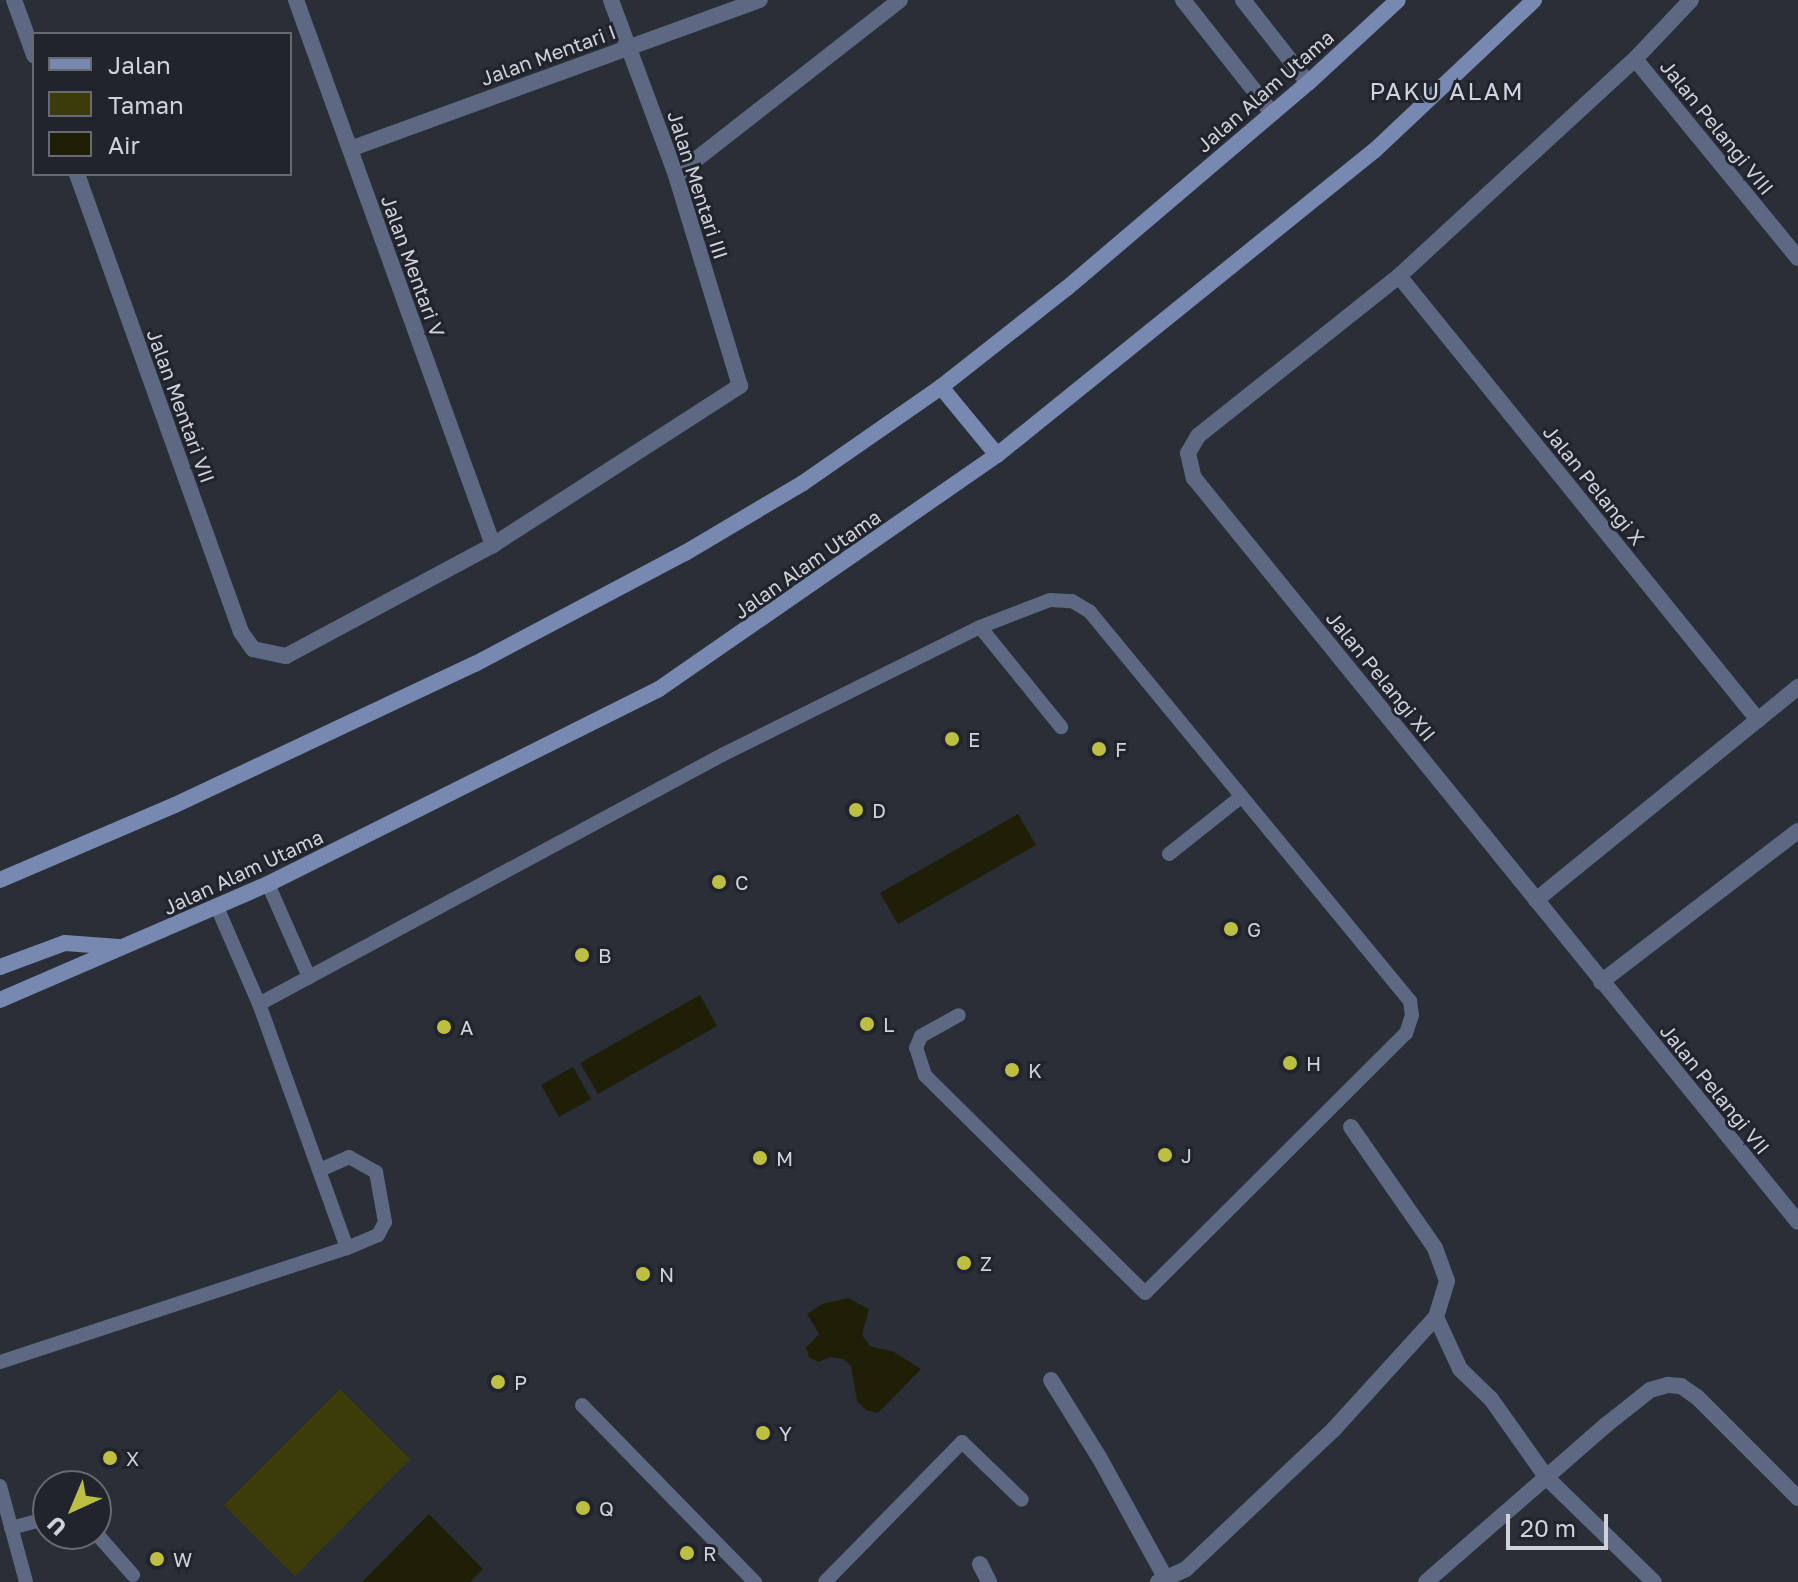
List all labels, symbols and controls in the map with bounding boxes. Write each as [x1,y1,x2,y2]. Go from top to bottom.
street label: Jalan Mentari I [477,19,619,91]
street label: Jalan Alam Utama [1192,25,1338,157]
legend [32,32,292,176]
text: Jalan [108,50,171,79]
street label: Jalan Pelangi VIII [1655,55,1779,199]
district label: PAKU ALAM [1369,77,1525,105]
text: Taman [108,90,184,119]
street label: Jalan Mentari III [663,108,733,262]
text: Air [108,130,140,159]
street label: Jalan Mentari V [376,192,450,340]
street label: Jalan Mentari VII [142,326,220,486]
street label: Jalan Pelangi X [1538,420,1650,550]
street label: Jalan Alam Utama [729,504,885,624]
street label: Jalan Pelangi XII [1321,606,1441,746]
place label: E [968,727,980,751]
marker: E [943,730,961,748]
place label: F [1115,737,1127,761]
marker: F [1090,740,1108,758]
place label: D [872,798,886,822]
marker: D [847,801,865,819]
street label: Jalan Alam Utama [159,824,327,920]
place label: C [735,870,749,894]
marker: C [710,873,728,891]
place label: G [1247,917,1261,941]
marker: G [1222,920,1240,938]
place label: B [598,943,611,967]
marker: B [573,946,591,964]
place label: L [883,1012,894,1036]
place label: A [460,1015,473,1039]
marker: L [858,1015,876,1033]
marker: A [435,1018,453,1036]
street label: Jalan Pelangi VII [1655,1019,1775,1159]
place label: H [1306,1051,1321,1075]
marker: H [1281,1054,1299,1072]
place label: K [1028,1058,1042,1082]
marker: K [1003,1061,1021,1079]
place label: J [1181,1143,1192,1167]
place label: M [776,1146,793,1170]
marker: J [1156,1146,1174,1164]
marker: M [751,1149,769,1167]
place label: Z [980,1251,992,1275]
marker: Z [955,1254,973,1272]
place label: N [659,1262,674,1286]
marker: N [634,1265,652,1283]
place label: P [514,1370,527,1394]
marker: P [489,1373,507,1391]
place label: Y [779,1421,792,1445]
marker: Y [754,1424,772,1442]
place label: X [126,1446,139,1470]
marker: X [101,1449,119,1467]
north arrow [32,1470,112,1550]
place label: Q [599,1496,614,1520]
scale bar [1510,1498,1612,1548]
marker: Q [574,1499,592,1517]
text: U [41,1511,72,1541]
text: 20 m [1520,1513,1576,1542]
place label: R [703,1541,717,1565]
marker: R [678,1544,696,1562]
place label: W [173,1547,192,1571]
marker: W [148,1550,166,1568]

